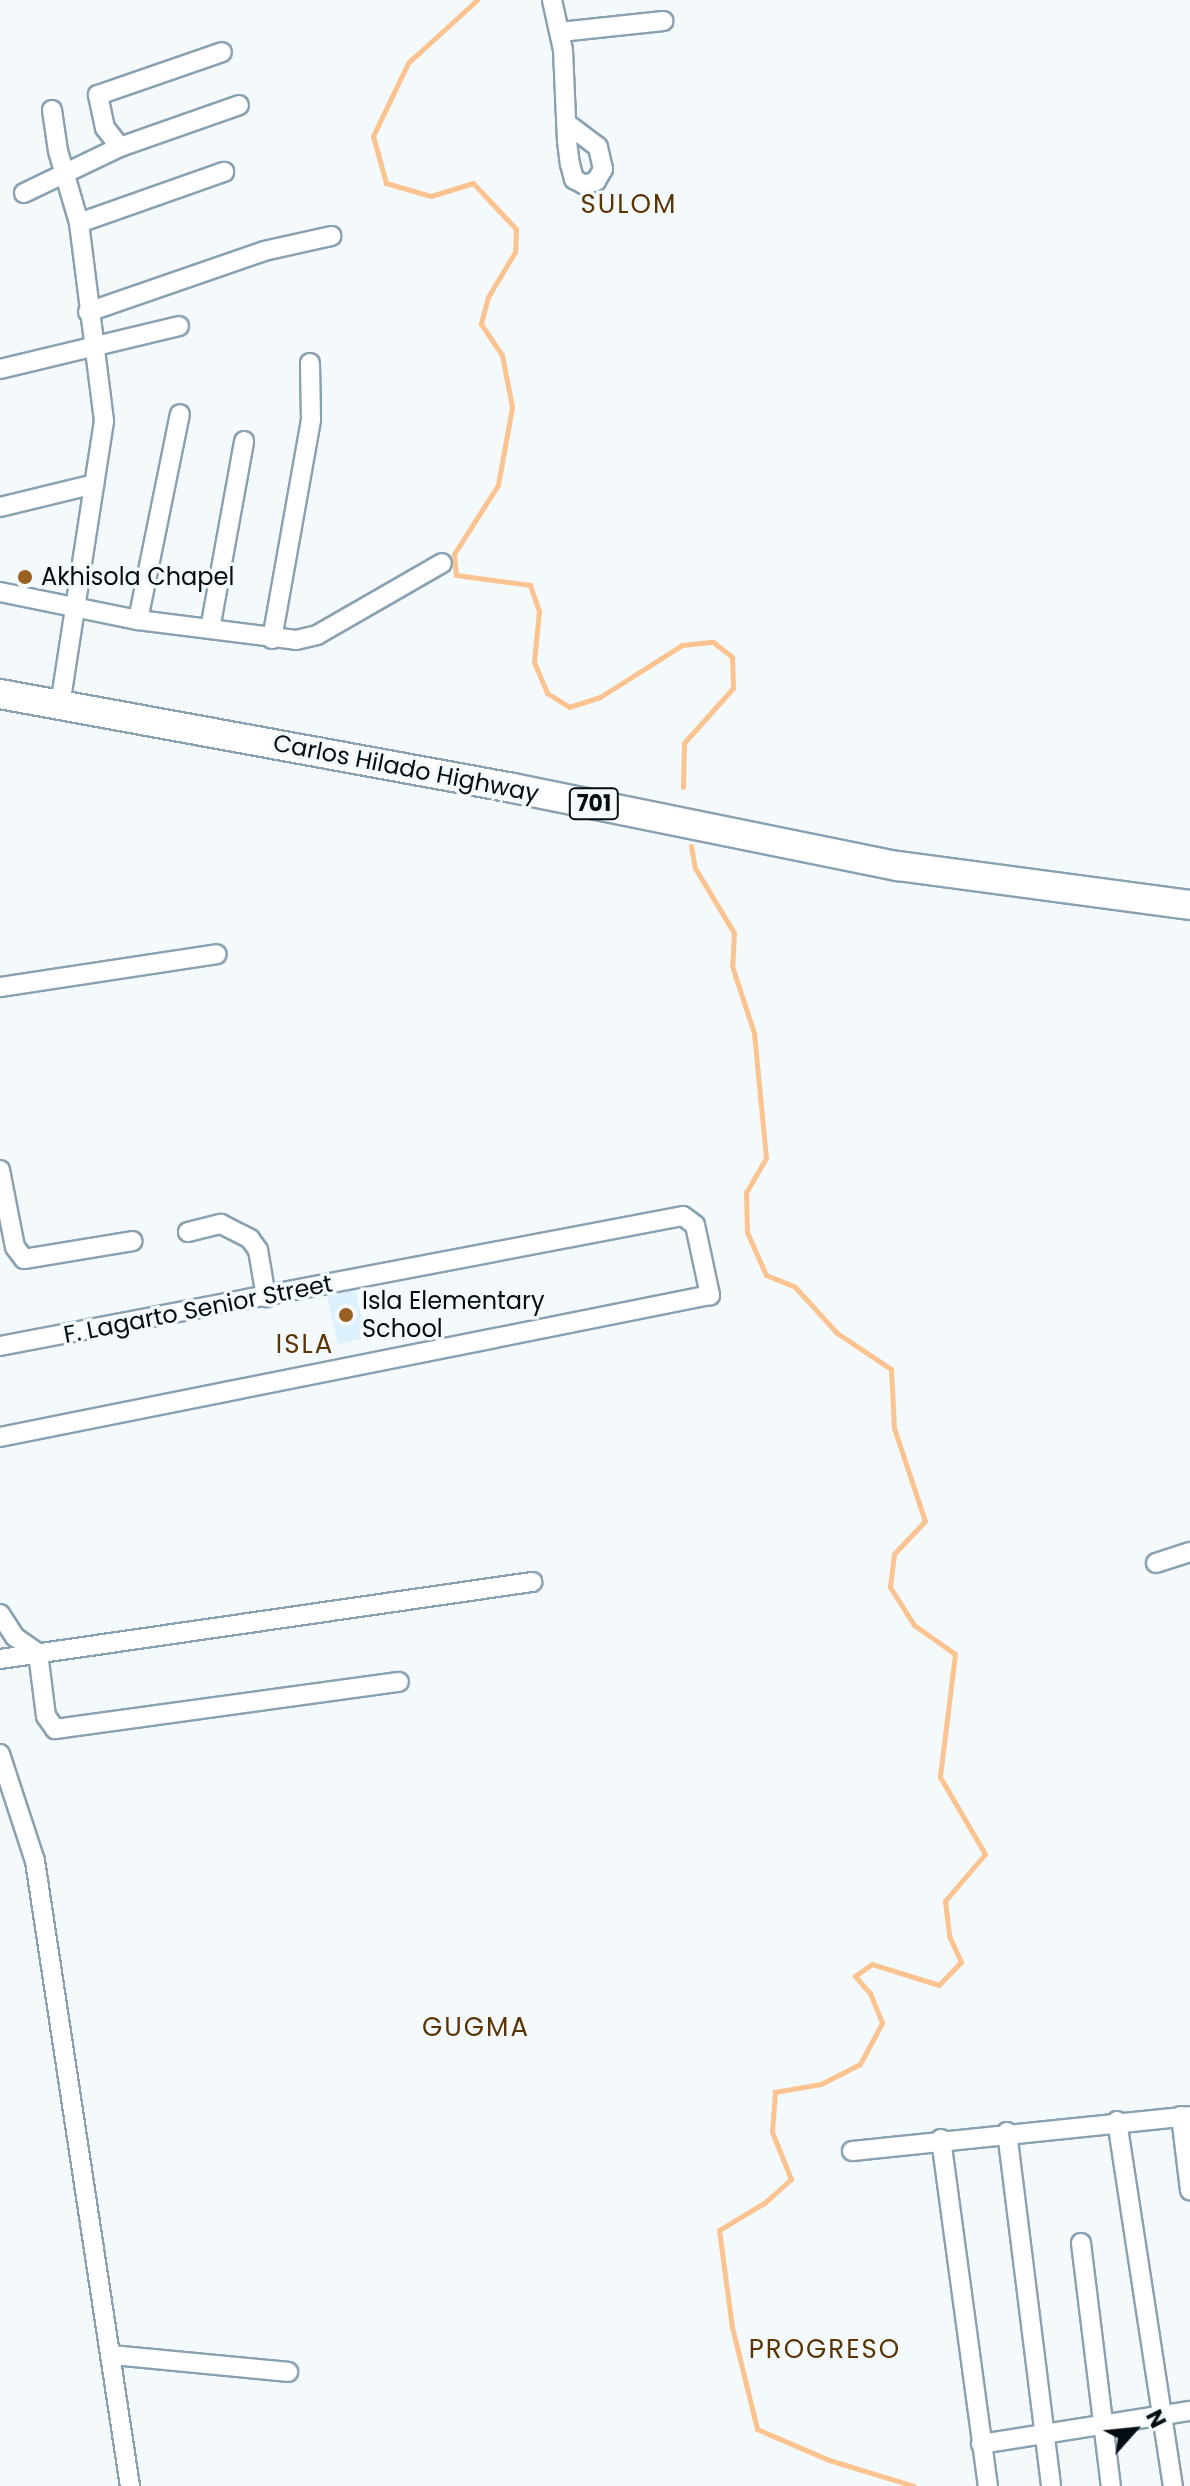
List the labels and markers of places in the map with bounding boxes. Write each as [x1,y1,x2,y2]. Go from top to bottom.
place label: Akhisola Chapel [41,563,234,591]
marker: Akhisola Chapel [16,568,34,586]
place label: Isla Elementary School [362,1287,544,1343]
marker: Isla Elementary School [337,1306,355,1324]

